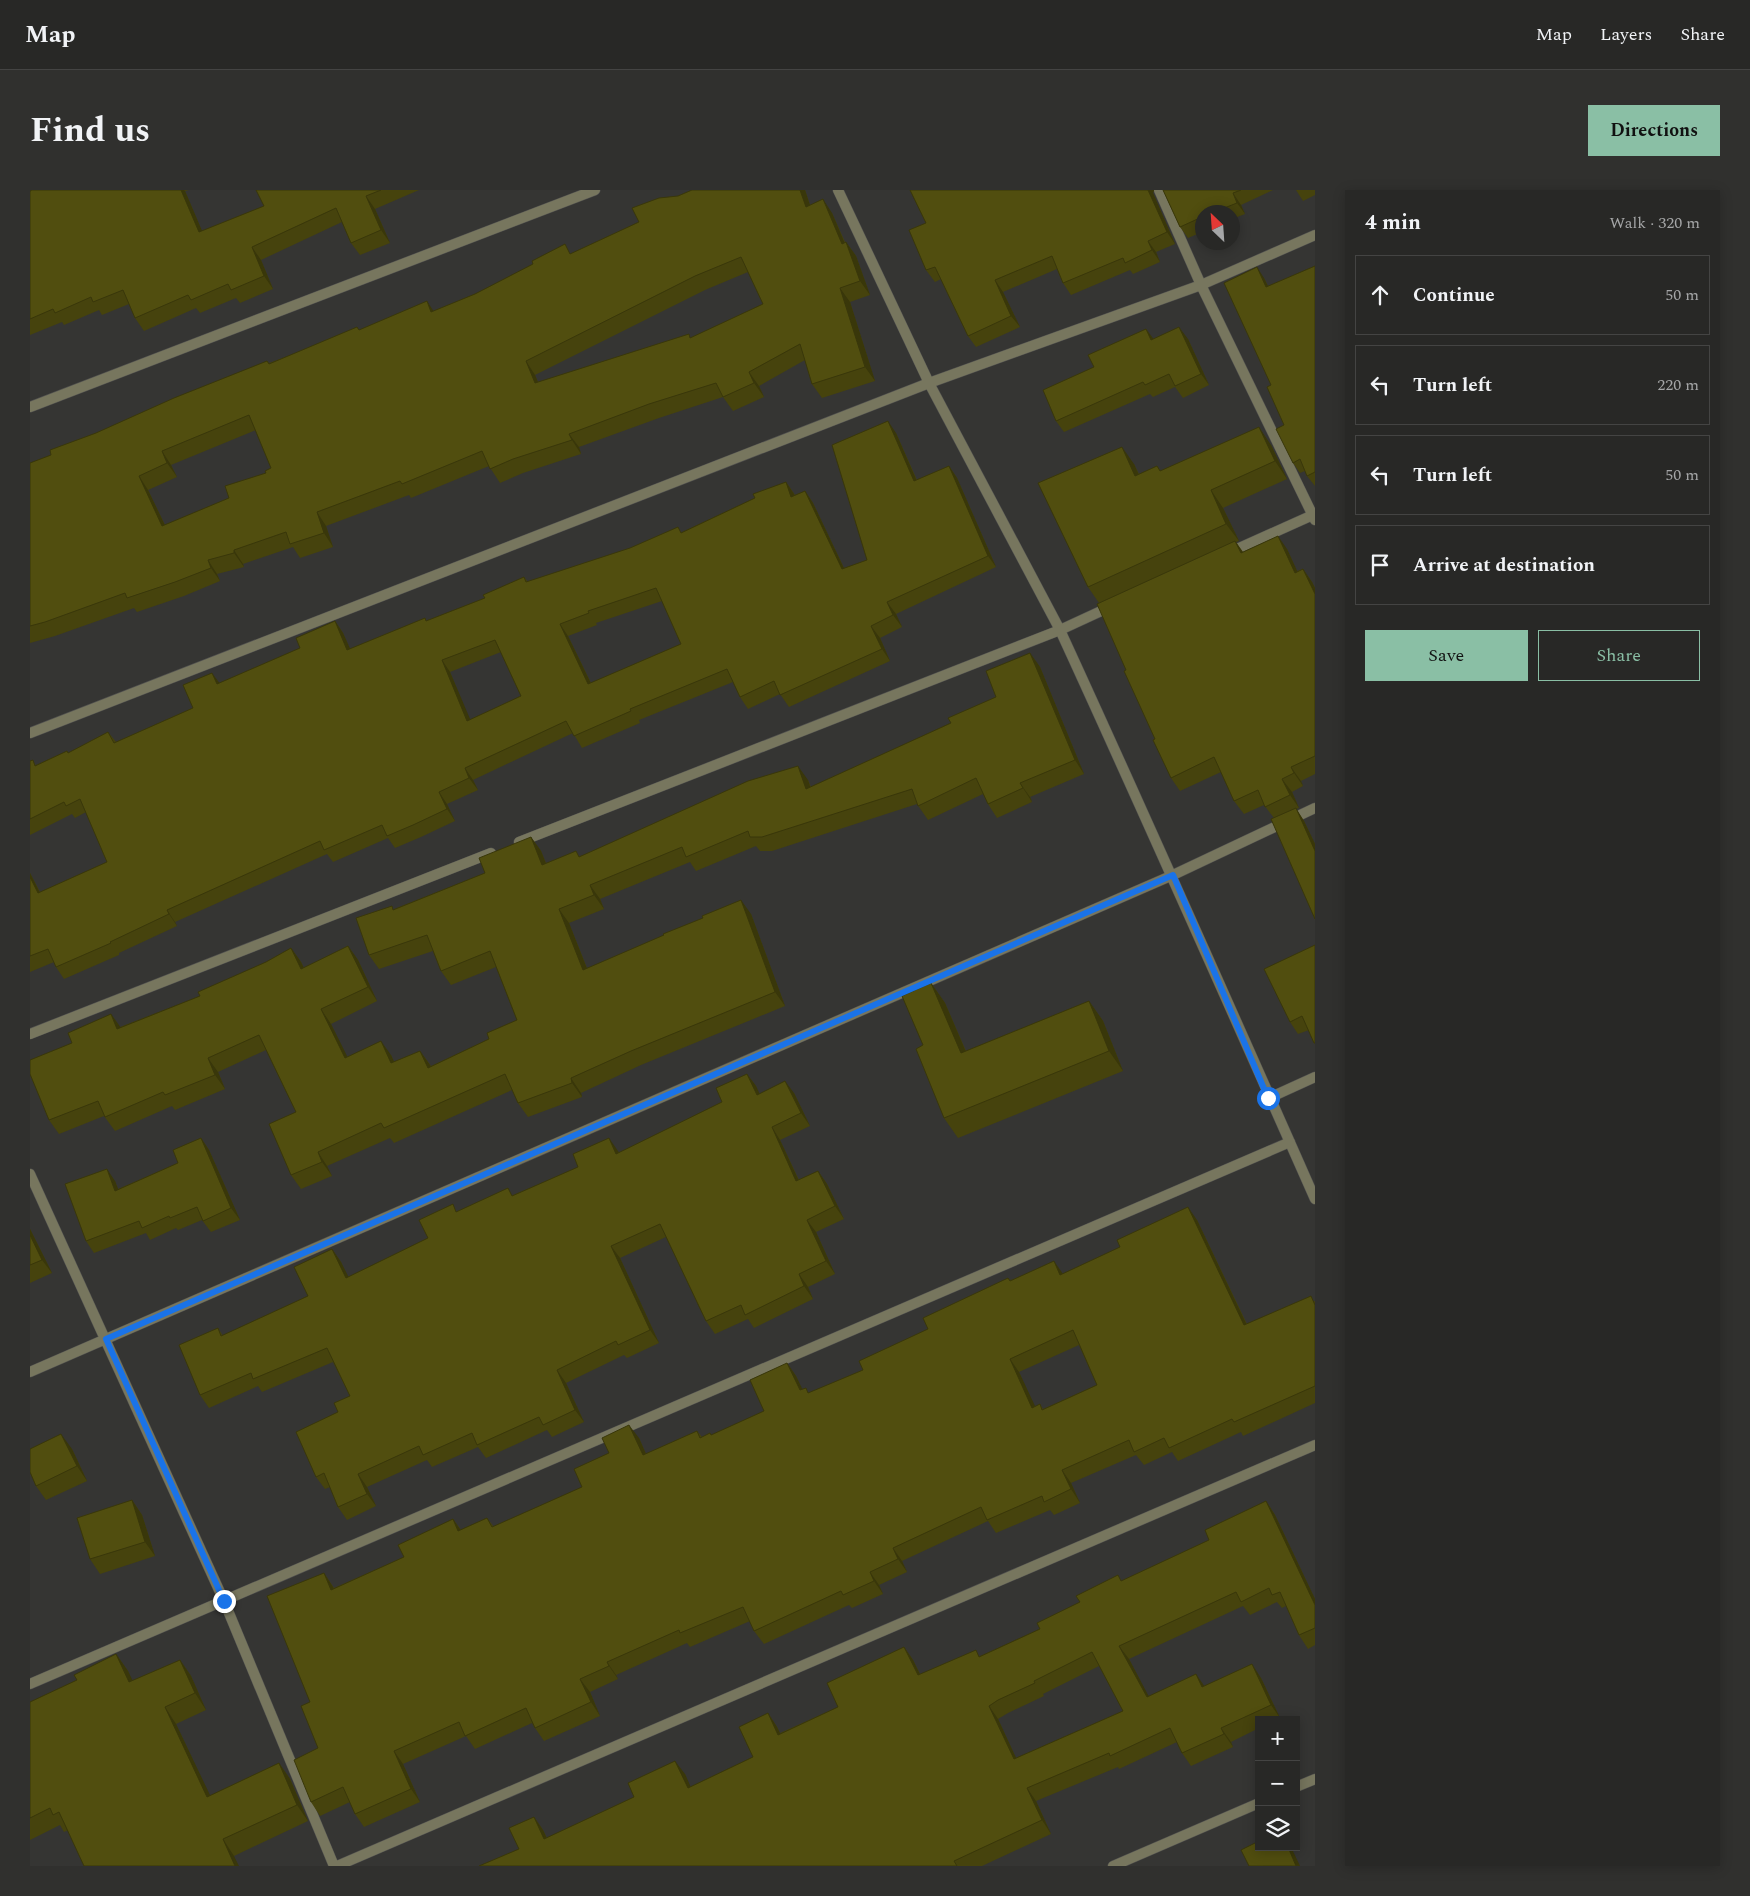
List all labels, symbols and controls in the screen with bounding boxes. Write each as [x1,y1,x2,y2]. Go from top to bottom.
text: Map [25,17,75,53]
text: Map [1536,21,1572,48]
text: Layers [1600,21,1652,48]
text: Share [1680,21,1725,48]
text: Find us [30,104,150,157]
button: Directions [1588,105,1720,156]
north arrow [1195,205,1240,250]
text: 4 min [1365,207,1421,239]
text: Walk · 320 m [1609,211,1700,235]
icon: ahead [1366,281,1394,309]
text: Continue [1413,281,1495,310]
text: 50 m [1665,283,1699,307]
icon: left [1366,371,1394,399]
text: Turn left [1413,371,1492,400]
text: 220 m [1657,373,1699,397]
icon: left [1366,461,1394,489]
text: Turn left [1413,461,1492,490]
text: 50 m [1665,463,1699,487]
icon: arrive [1366,551,1394,579]
text: Arrive at destination [1413,551,1595,580]
button: Save [1365,630,1528,681]
button: Share [1538,630,1700,681]
route start [1257,1087,1280,1110]
route end [213,1590,236,1613]
map controls [1255,1716,1300,1851]
button: + [1255,1716,1300,1761]
button: − [1255,1761,1300,1806]
button: layers [1255,1806,1300,1851]

